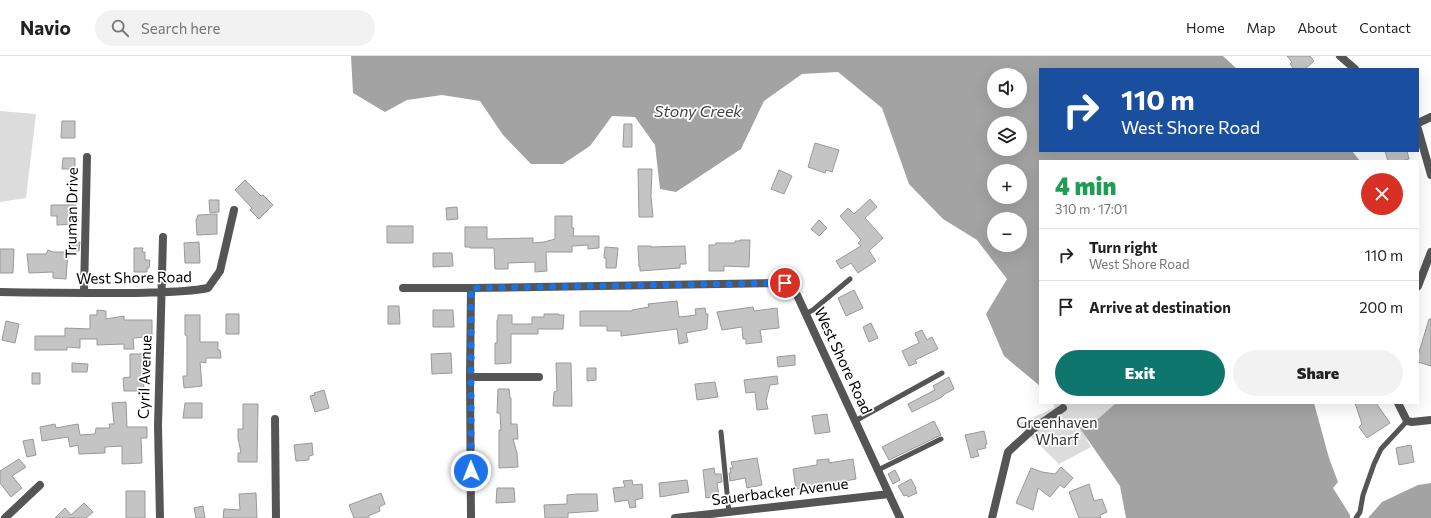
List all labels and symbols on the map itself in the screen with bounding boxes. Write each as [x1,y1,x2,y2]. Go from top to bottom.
water label: Stony Creek [654,101,742,120]
street label: Truman Drive [61,167,81,259]
pin [768,266,802,300]
street label: West Shore Road [76,267,192,287]
street label: West Shore Road [811,304,877,417]
street label: Cyril Avenue [134,334,154,419]
park label: Greenhaven Wharf [1016,413,1098,448]
position arrow [450,450,492,492]
street label: Sauerbacker Avenue [710,474,849,508]

